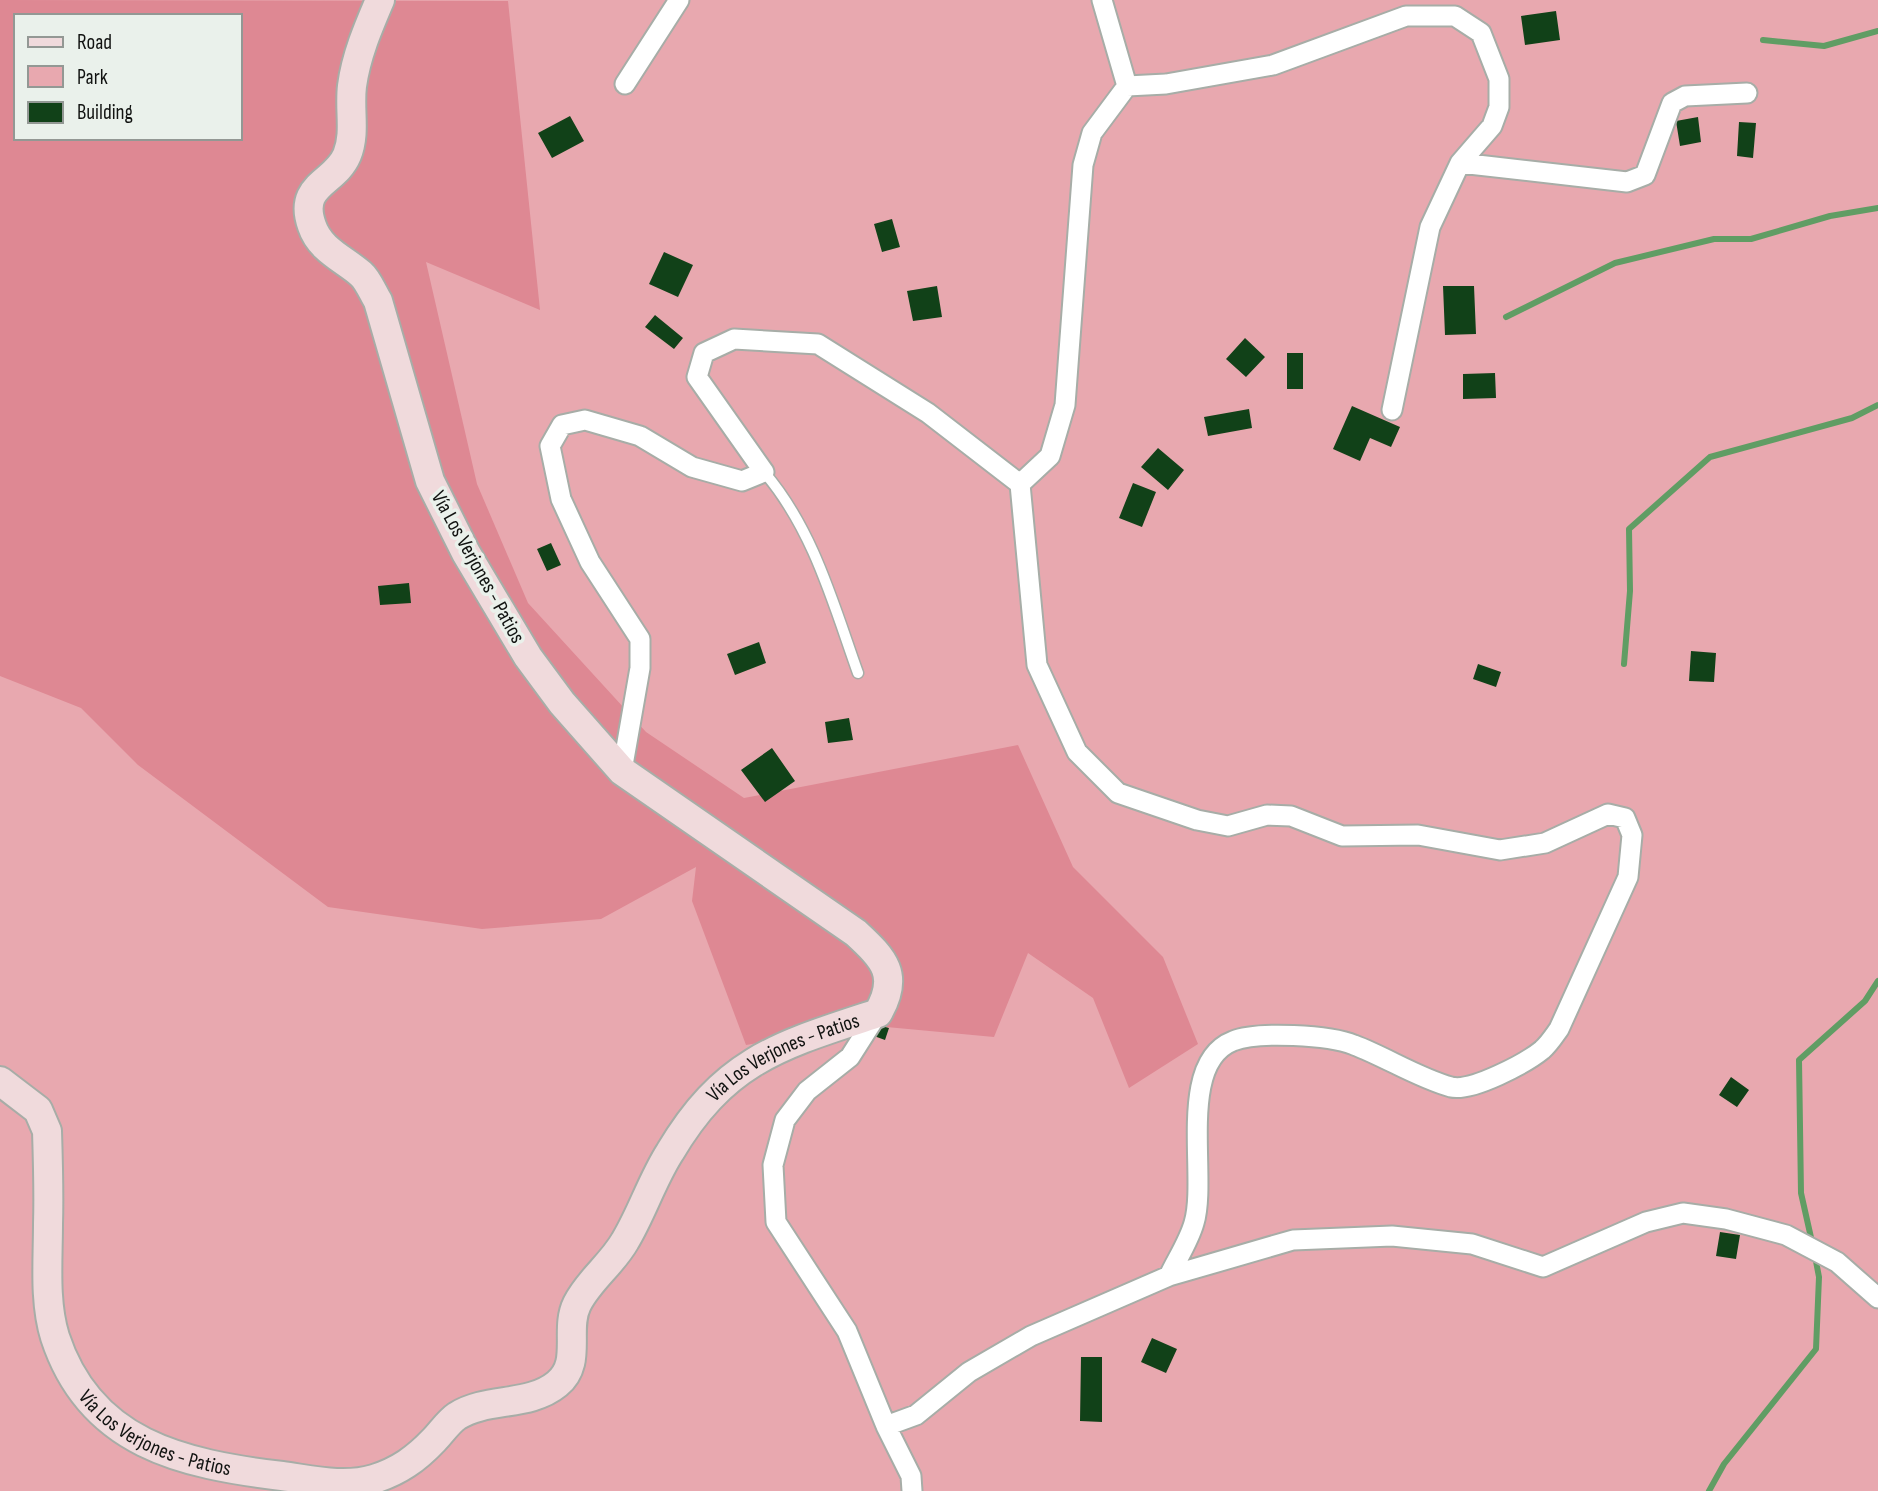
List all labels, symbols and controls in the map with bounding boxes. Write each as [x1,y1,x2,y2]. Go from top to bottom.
legend [14,14,242,140]
text: Road [77,30,112,55]
text: Park [77,65,108,90]
text: Building [77,100,133,125]
street label: Vía Los Verjones - Patios [426,486,530,648]
street label: Vía Los Verjones - Patios [701,1007,862,1107]
street label: Vía Los Verjones - Patios [73,1385,233,1481]

